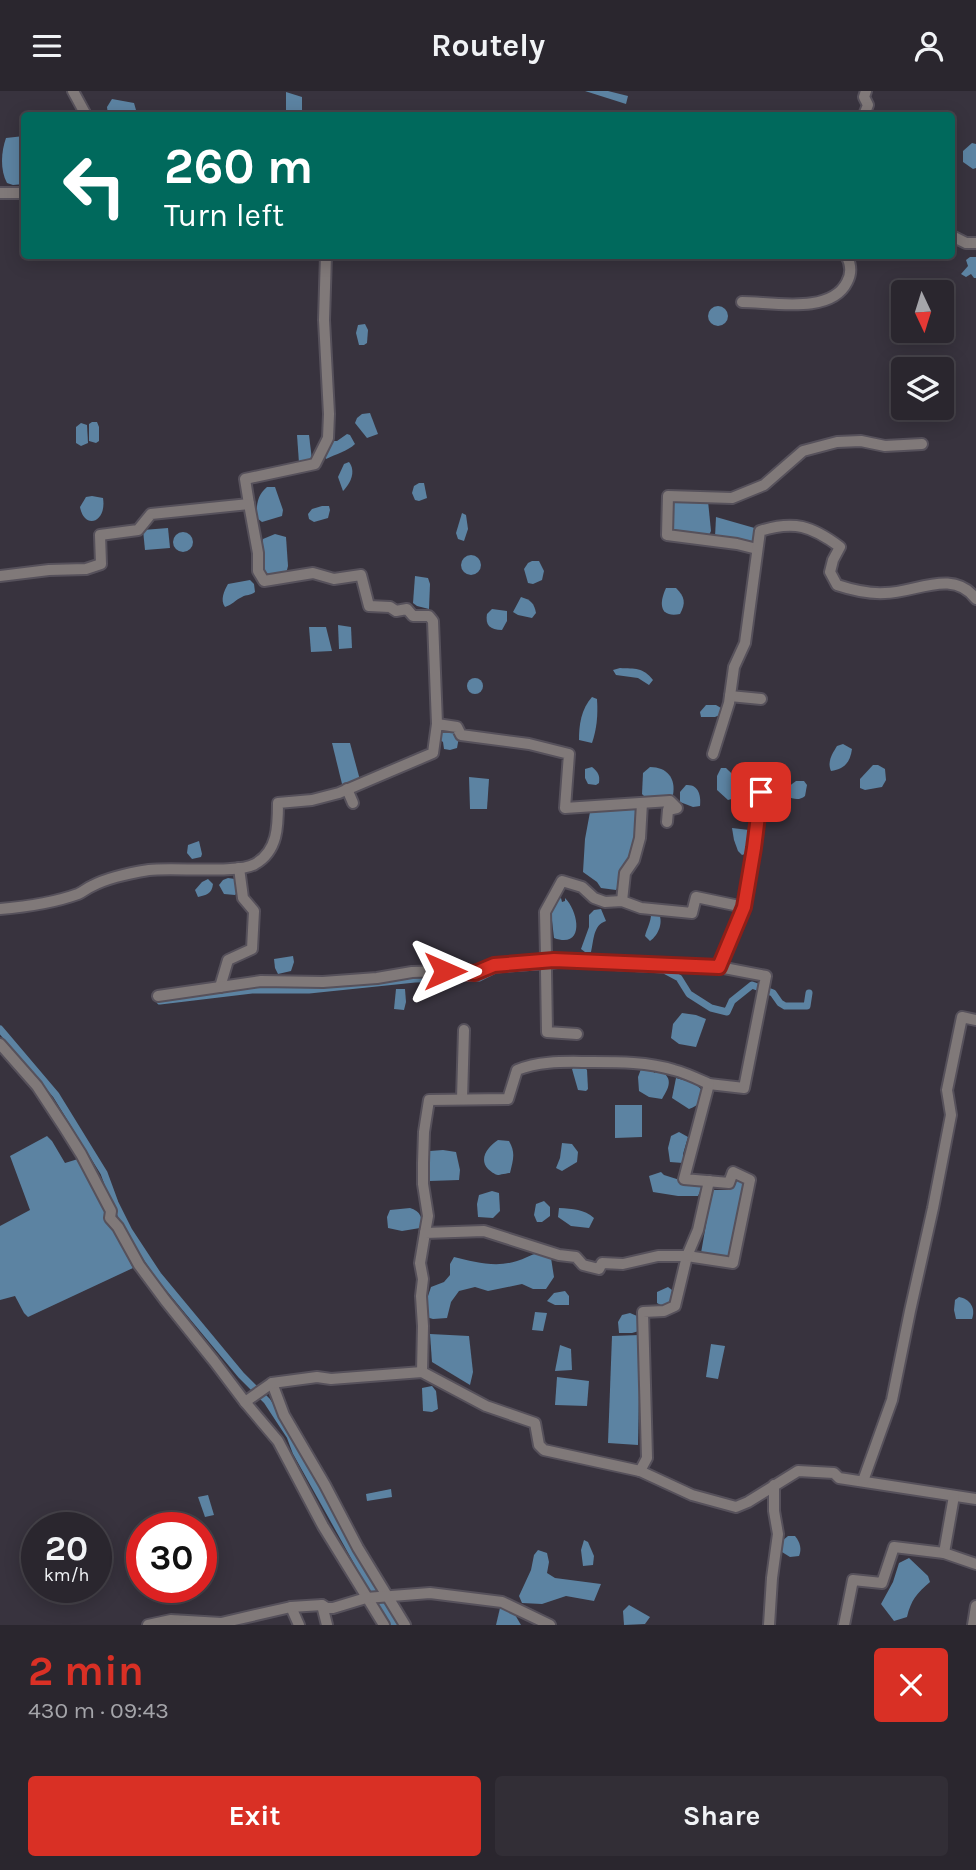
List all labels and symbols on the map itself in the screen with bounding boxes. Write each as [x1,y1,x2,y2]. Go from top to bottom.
north arrow [891,280,954,343]
pin [731,762,791,822]
position arrow [408,934,482,1008]
speed limit sign: 30 [126,1512,217,1603]

